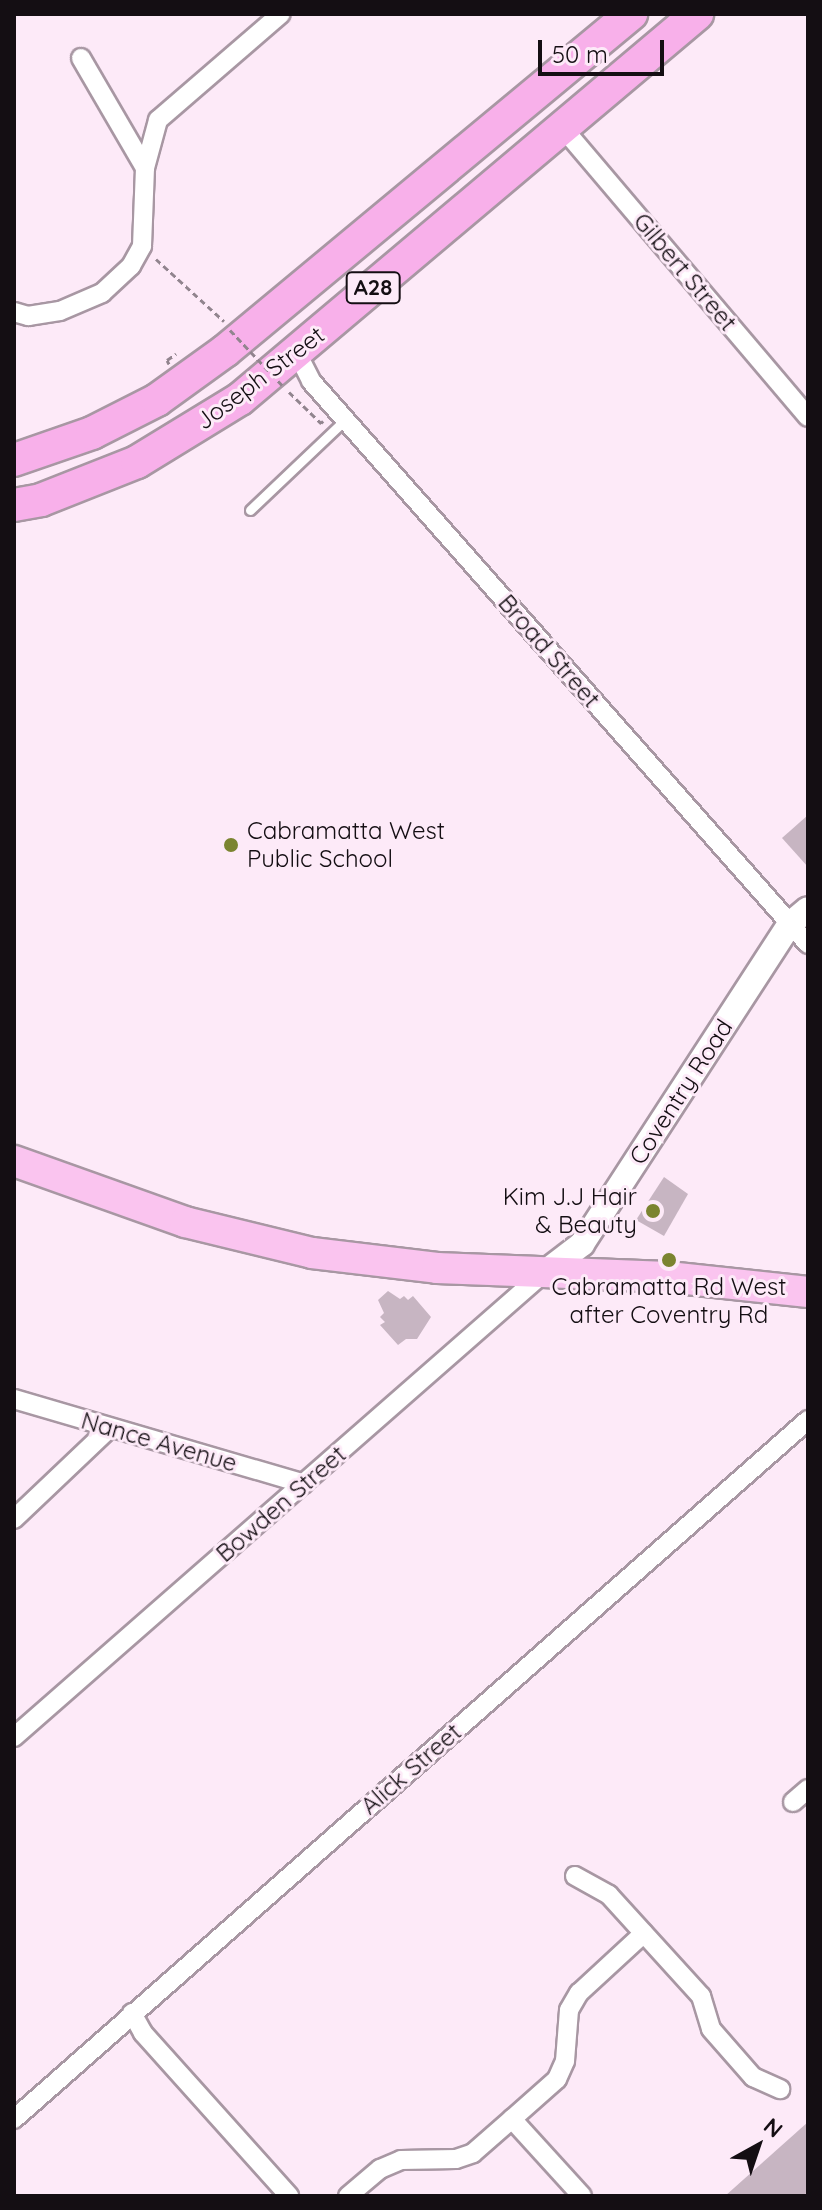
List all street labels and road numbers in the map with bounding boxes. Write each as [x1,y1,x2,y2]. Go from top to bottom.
street label: Gilbert Street [627,207,743,337]
road number: A28 [345,270,401,306]
street label: Joseph Street [190,320,330,436]
street label: Broad Street [492,589,606,713]
street label: Coventry Road [623,1014,739,1170]
street label: Nance Avenue [78,1406,240,1478]
street label: Bowden Street [210,1440,352,1568]
street label: Alick Street [355,1718,467,1820]

